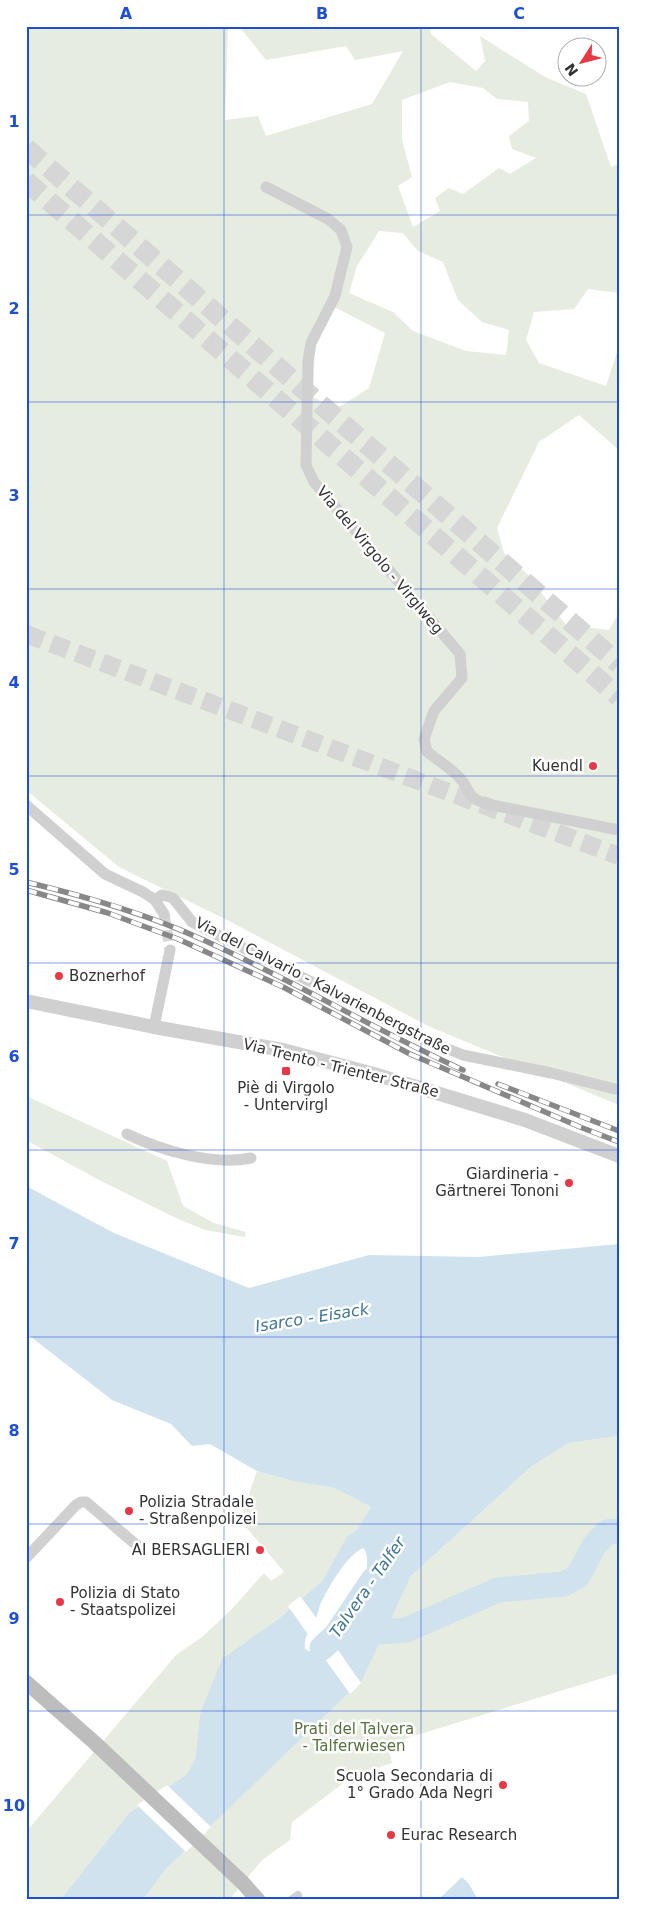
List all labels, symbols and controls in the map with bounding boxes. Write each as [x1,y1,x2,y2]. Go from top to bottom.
text: A [120,4,133,23]
text: B [316,4,328,23]
text: C [513,4,525,23]
north arrow [558,38,608,88]
text: N [562,60,581,79]
text: 1 [8,112,20,131]
text: 2 [8,299,20,318]
street label: Via del Virgolo - Virglweg [313,482,447,638]
text: 3 [8,486,20,505]
text: 4 [8,673,20,692]
place label: Kuendl [532,757,583,775]
marker: Kuendl [587,760,599,772]
text: 5 [8,860,20,879]
street label: Via del Calvario - Kalvarienbergstraße [192,913,454,1059]
place label: Boznerhof [69,967,146,985]
marker: Boznerhof [53,970,65,982]
street label: Via Trento - Trienter Straße [241,1035,441,1101]
text: 6 [8,1047,20,1066]
marker: Piè di Virgolo - Untervirgl [280,1065,292,1077]
place label: Piè di Virgolo - Untervirgl [237,1079,335,1114]
place label: Giardineria - Gärtnerei Tononi [435,1165,559,1200]
marker: Giardineria - Gärtnerei Tononi [563,1177,575,1189]
text: 7 [8,1234,20,1253]
water label: Isarco - Eisack [254,1299,371,1336]
text: 8 [8,1421,20,1440]
place label: Polizia Stradale - Straßenpolizei [139,1493,256,1528]
marker: Polizia Stradale - Straßenpolizei [123,1505,135,1517]
water label: Talvera - Talfer [326,1532,410,1641]
place label: AI BERSAGLIERI [132,1541,250,1559]
marker: AI BERSAGLIERI [254,1544,266,1556]
place label: Polizia di Stato - Staatspolizei [70,1584,180,1619]
marker: Polizia di Stato - Staatspolizei [54,1596,66,1608]
text: 9 [8,1609,20,1628]
park label: Prati del Talvera - Talferwiesen [294,1720,414,1755]
place label: Scuola Secondaria di 1° Grado Ada Negri [336,1767,493,1802]
marker: Scuola Secondaria di 1° Grado Ada Negri [497,1779,509,1791]
text: 10 [3,1796,25,1815]
place label: Eurac Research [401,1826,517,1844]
marker: Eurac Research [385,1829,397,1841]

